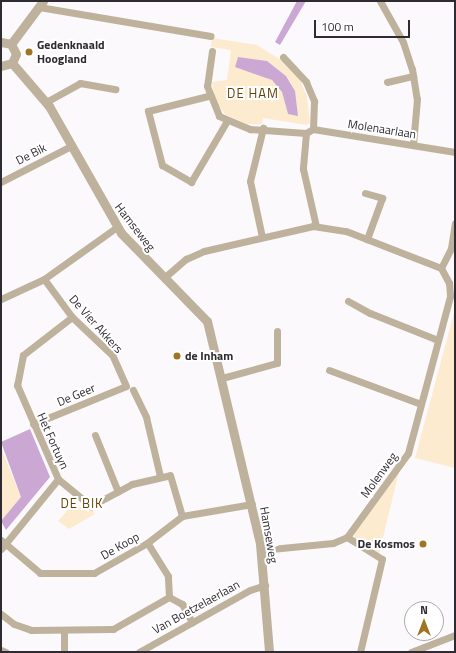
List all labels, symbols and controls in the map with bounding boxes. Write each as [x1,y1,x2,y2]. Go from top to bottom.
scale bar [316,12,412,38]
text: 100 m [321,17,354,36]
place label: Gedenknaald Hoogland [37,38,105,66]
marker: Gedenknaald Hoogland [24,47,34,57]
district label: DE HAM [227,85,279,101]
street label: Molenaarlaan [347,116,417,142]
street label: De Bik [13,140,49,168]
street label: Hamseweg [112,200,158,254]
street label: De Vier Akkers [66,292,126,356]
place label: de Inham [185,349,233,363]
marker: de Inham [172,351,182,361]
street label: De Geer [55,381,97,409]
street label: Het Fortuyn [34,411,72,471]
street label: Molenweg [358,449,400,501]
district label: DE BIK [60,495,104,511]
street label: Hamseweg [257,506,281,564]
street label: De Koop [98,529,142,563]
place label: De Kosmos [358,537,415,551]
marker: De Kosmos [418,539,428,549]
street label: Van Boetzelaerlaan [150,577,242,637]
north arrow [404,601,444,641]
text: N [420,602,428,618]

